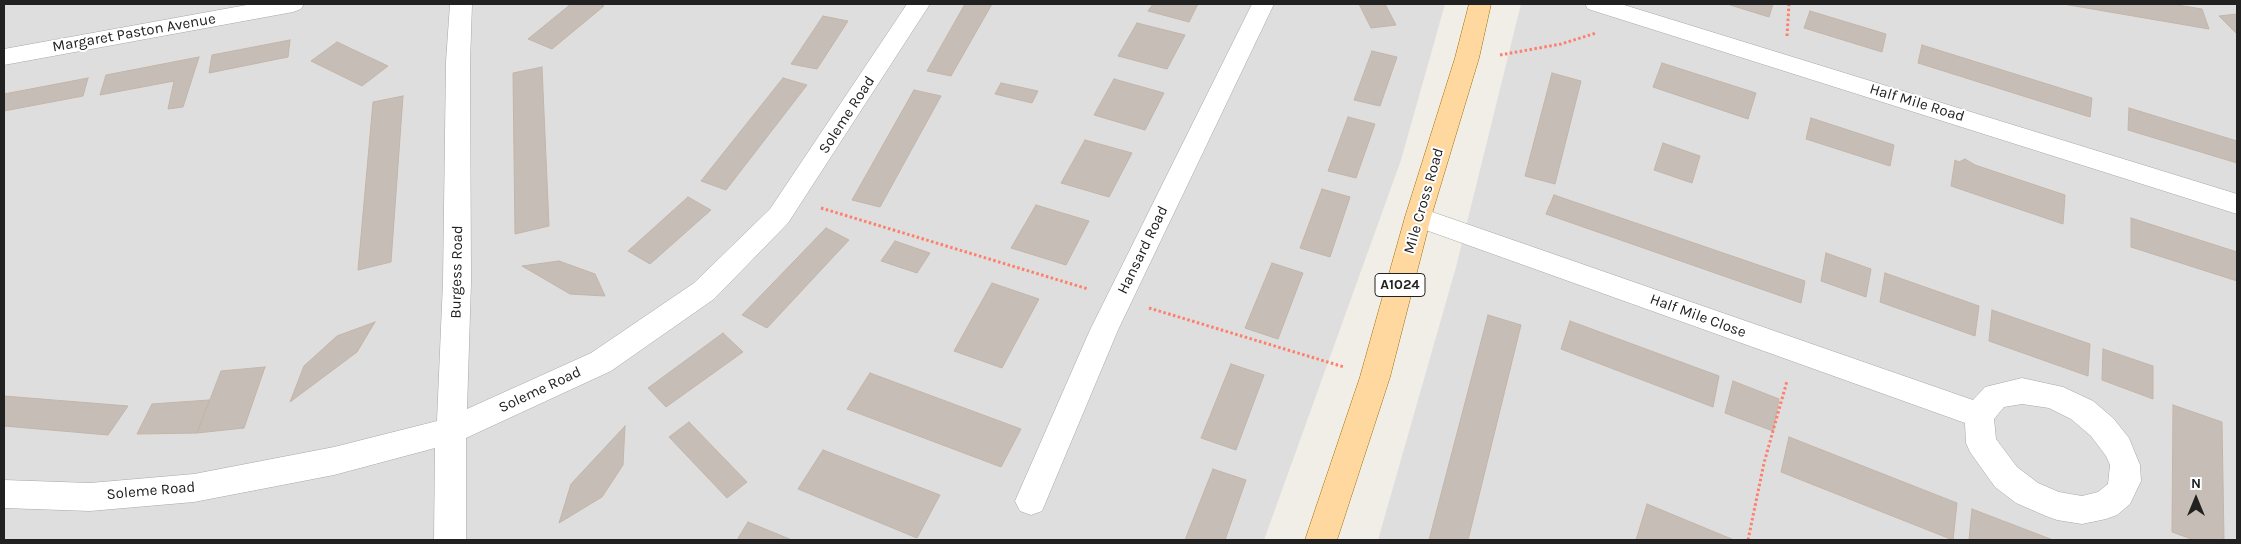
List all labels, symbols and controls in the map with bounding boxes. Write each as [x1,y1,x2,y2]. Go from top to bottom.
street label: Margaret Paston Avenue [51,10,217,56]
street label: Soleme Road [815,73,879,157]
street label: Half Mile Road [1867,80,1967,126]
street label: Mile Cross Road [1400,146,1448,256]
street label: Hansard Road [1114,203,1172,297]
street label: Burgess Road [447,225,467,319]
road number: A1024 [1375,274,1425,296]
street label: Half Mile Close [1647,290,1749,342]
street label: Soleme Road [496,363,584,417]
north arrow [2171,474,2221,524]
text: N [2191,475,2201,492]
street label: Soleme Road [106,478,196,504]

